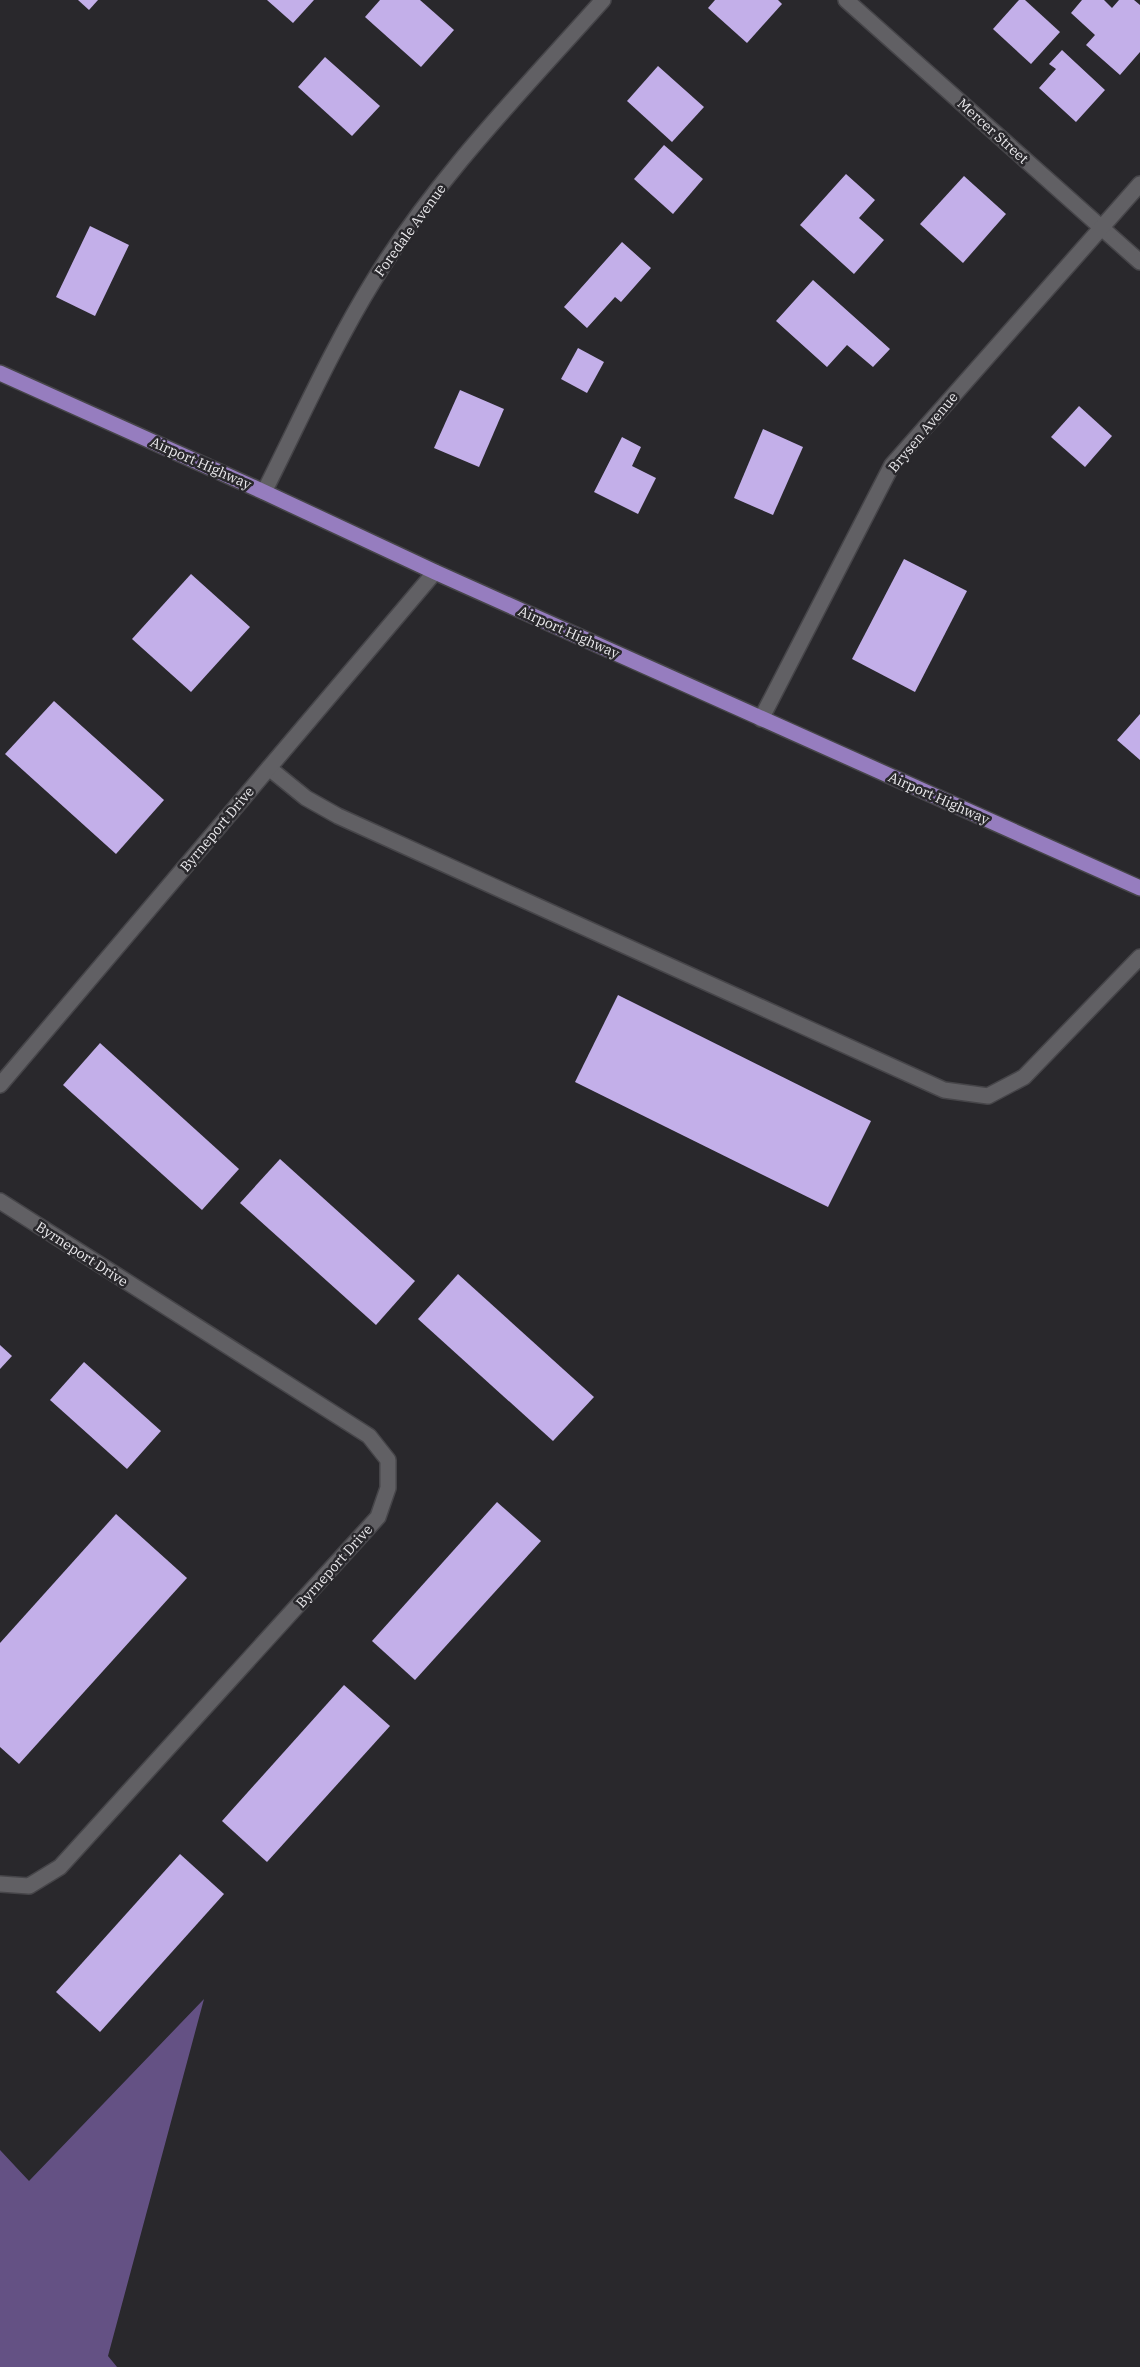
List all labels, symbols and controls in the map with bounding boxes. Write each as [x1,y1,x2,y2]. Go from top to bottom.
street label: Mercer Street [954,94,1032,168]
street label: Foredale Avenue [370,180,450,280]
street label: Brysen Avenue [884,388,962,476]
street label: Airport Highway [148,433,255,494]
street label: Airport Highway [516,602,623,663]
street label: Airport Highway [886,768,993,829]
street label: Byrneport Drive [176,783,258,875]
street label: Byrneport Drive [33,1218,131,1290]
street label: Byrneport Drive [292,1521,376,1611]

